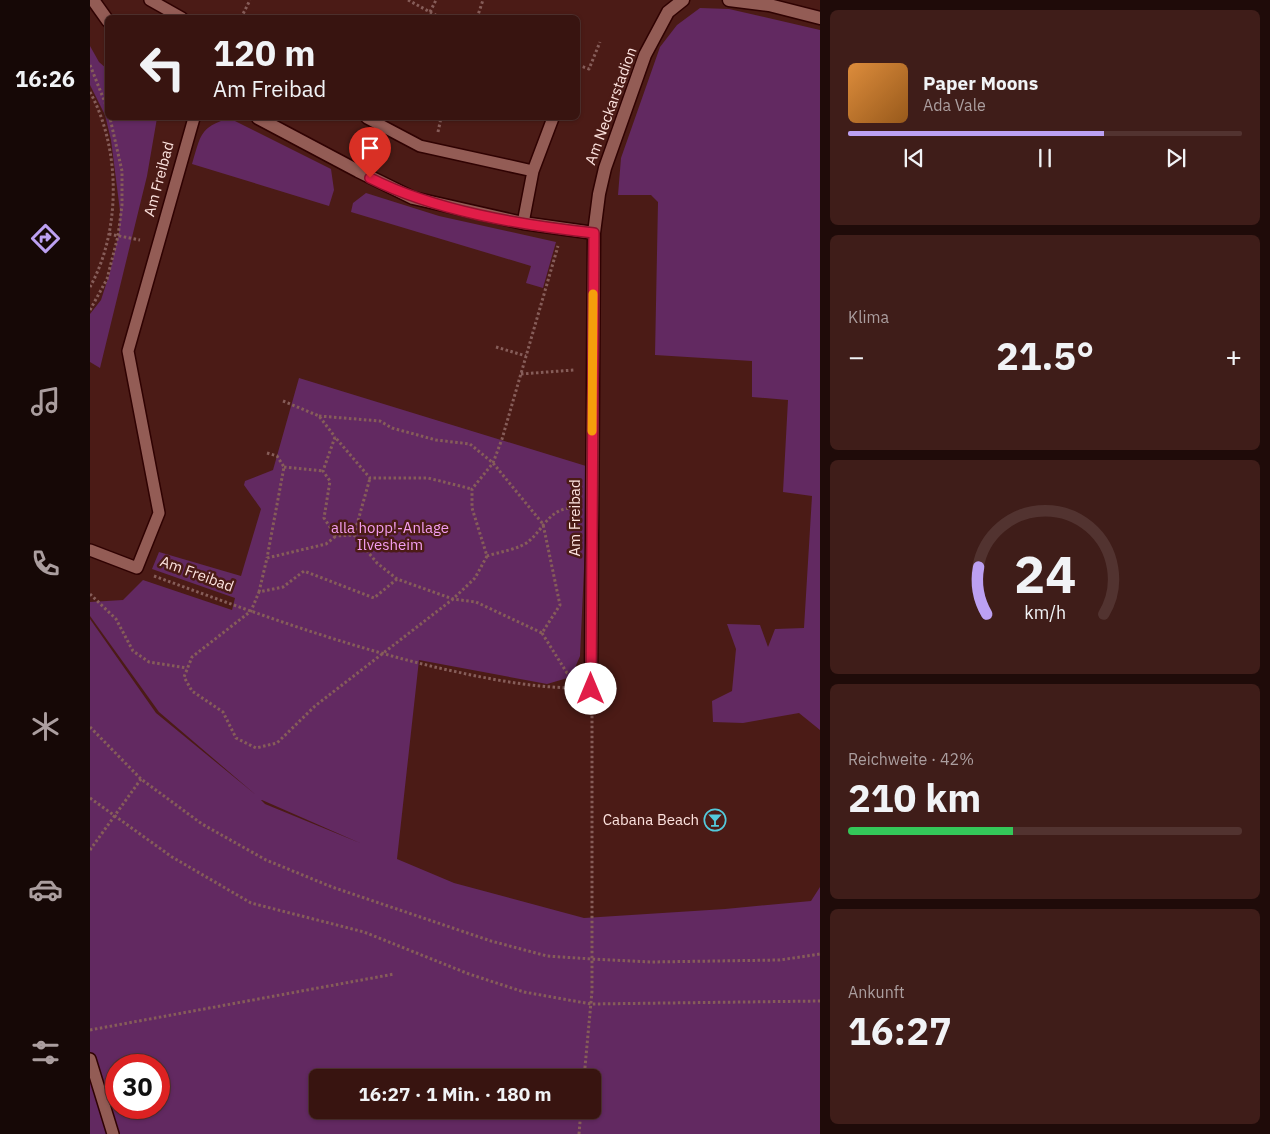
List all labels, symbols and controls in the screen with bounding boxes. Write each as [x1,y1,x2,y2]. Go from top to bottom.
text: 120 m [213,30,316,76]
icon: left [130,35,195,100]
street label: Am Neckarstadion [580,44,641,167]
text: 16:26 [15,64,75,93]
text: Paper Moons [923,71,1038,95]
text: Am Freibad [213,74,326,103]
text: Ada Vale [923,95,986,115]
pin [349,127,391,178]
icon: arrive [356,134,384,162]
street label: Am Freibad [139,139,178,219]
icon: previous [900,144,928,172]
icon: pause [1031,144,1059,172]
icon: next [1162,144,1190,172]
icon: directions [28,221,63,256]
text: Klima [848,307,889,327]
text: 21.5° [996,331,1094,380]
text: − [848,338,865,375]
text: + [1225,338,1242,375]
icon: music [28,384,63,419]
street label: Am Freibad [565,479,584,557]
park label: alla hopp!-Anlage Ilvesheim [331,518,449,554]
text: 24 [1014,540,1076,607]
icon: phone [28,546,63,581]
street label: Am Freibad [158,551,237,596]
text: km/h [1024,601,1066,624]
position arrow [564,662,616,714]
icon: climate [28,709,63,744]
text: Reichweite · 42% [848,749,974,769]
text: 210 km [848,773,981,822]
bar icon: Cabana Beach [703,808,727,832]
place label: Cabana Beach [603,810,699,829]
icon: car [28,872,63,907]
text: Ankunft [848,982,905,1002]
text: 16:27 [848,1006,952,1055]
icon: filters [28,1035,63,1070]
speed limit sign: 30 [105,1054,170,1119]
text: 16:27 · 1 Min. · 180 m [358,1082,552,1106]

